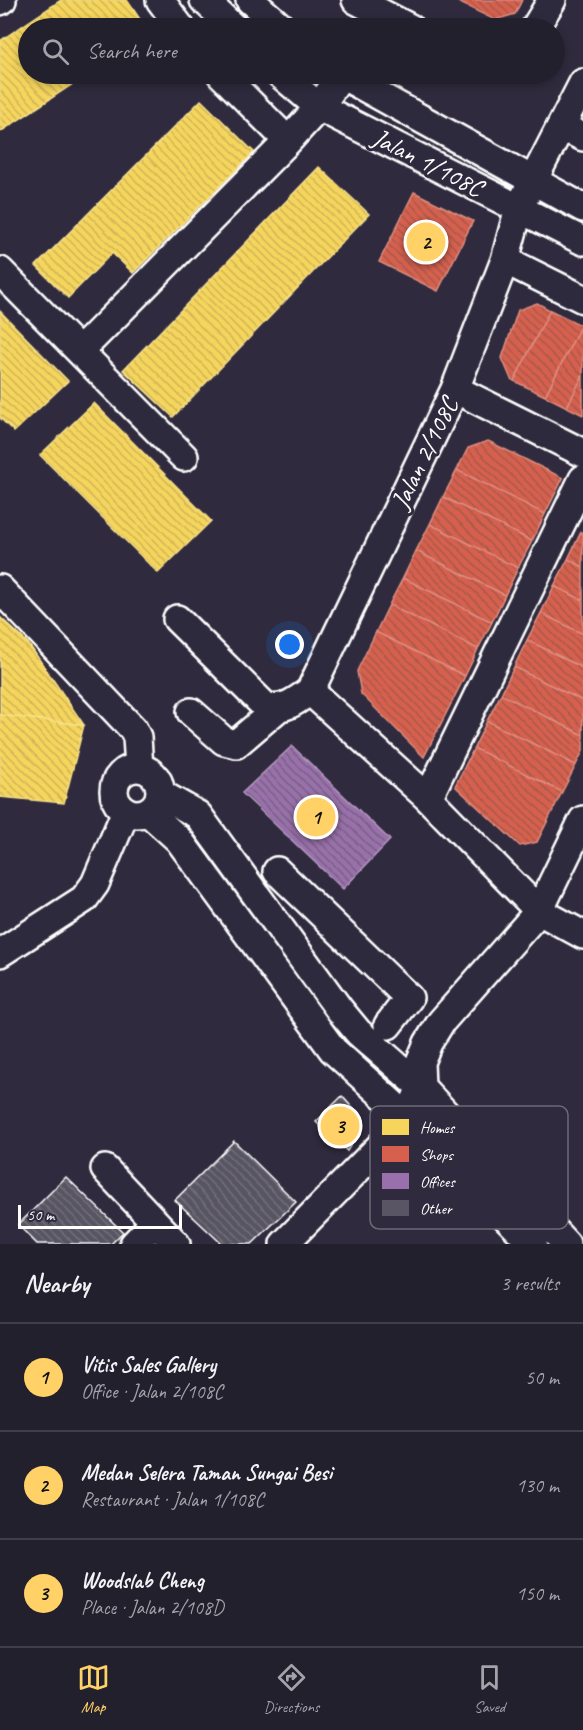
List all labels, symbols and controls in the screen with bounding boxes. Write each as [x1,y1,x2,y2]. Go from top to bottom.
search box [18,18,565,84]
icon: search [39,35,72,68]
text: Search here [87,37,177,65]
street label: Jalan 1/108C [365,120,491,206]
pin: 2 [406,220,446,264]
street label: Jalan 2/108C [383,390,467,516]
your location [275,630,304,659]
pin: 1 [296,794,336,840]
pin: 3 [320,1104,360,1148]
legend [370,1106,568,1229]
text: Homes [420,1118,456,1138]
text: Shops [420,1145,454,1165]
text: Offices [420,1172,456,1192]
text: Other [420,1199,453,1219]
scale bar [18,1202,182,1230]
text: 50 m [27,1205,54,1225]
text: Nearby [24,1267,89,1300]
text: 3 results [500,1271,559,1296]
text: Vitis Sales Gallery [81,1351,216,1379]
text: 1 [39,1365,48,1390]
text: 50 m [525,1365,559,1390]
text: Office · Jalan 2/108C [81,1379,223,1404]
text: Medan Selera Taman Sungai Besi [81,1459,332,1487]
text: 2 [39,1473,48,1498]
text: 130 m [516,1473,559,1498]
text: Restaurant · Jalan 1/108C [81,1487,264,1512]
text: Woodslab Cheng [81,1567,204,1595]
text: 3 [39,1581,48,1606]
text: 150 m [516,1581,559,1606]
text: Place · Jalan 2/108D [81,1595,224,1620]
tab: Map [77,1661,110,1717]
tab: Directions [264,1661,319,1717]
tab: Saved [473,1661,506,1717]

